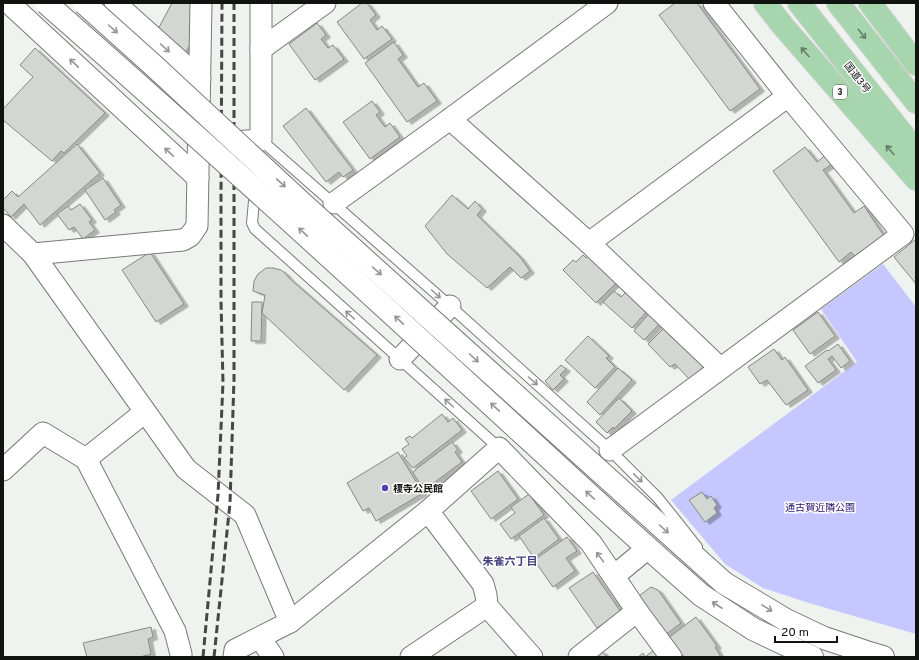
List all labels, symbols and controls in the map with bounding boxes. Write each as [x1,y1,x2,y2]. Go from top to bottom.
one-way arrow [108,24,118,34]
one-way arrow [858,28,866,39]
one-way arrow [160,43,170,52]
one-way arrow [801,46,810,57]
one-way arrow [69,59,79,68]
street label: 国道3号 [841,60,873,96]
road number: 3 [833,85,847,99]
one-way arrow [886,145,895,155]
one-way arrow [164,147,174,157]
one-way arrow [276,178,286,188]
one-way arrow [298,227,308,236]
one-way arrow [372,266,382,275]
one-way arrow [431,290,441,299]
one-way arrow [345,310,355,319]
one-way arrow [394,315,404,324]
one-way arrow [469,353,479,362]
one-way arrow [527,377,538,386]
one-way arrow [444,399,455,408]
one-way arrow [489,403,500,412]
one-way arrow [633,473,643,482]
marker: 榎寺公民館 [380,483,390,493]
place label: 榎寺公民館 [393,483,443,496]
one-way arrow [585,491,596,500]
park label: 通古賀近隣公園 [785,502,855,515]
one-way arrow [659,525,669,534]
one-way arrow [596,551,604,562]
district label: 朱雀六丁目 [483,555,538,569]
one-way arrow [711,601,722,609]
one-way arrow [761,605,773,613]
scale bar [775,618,837,644]
text: 20 m [781,625,809,641]

